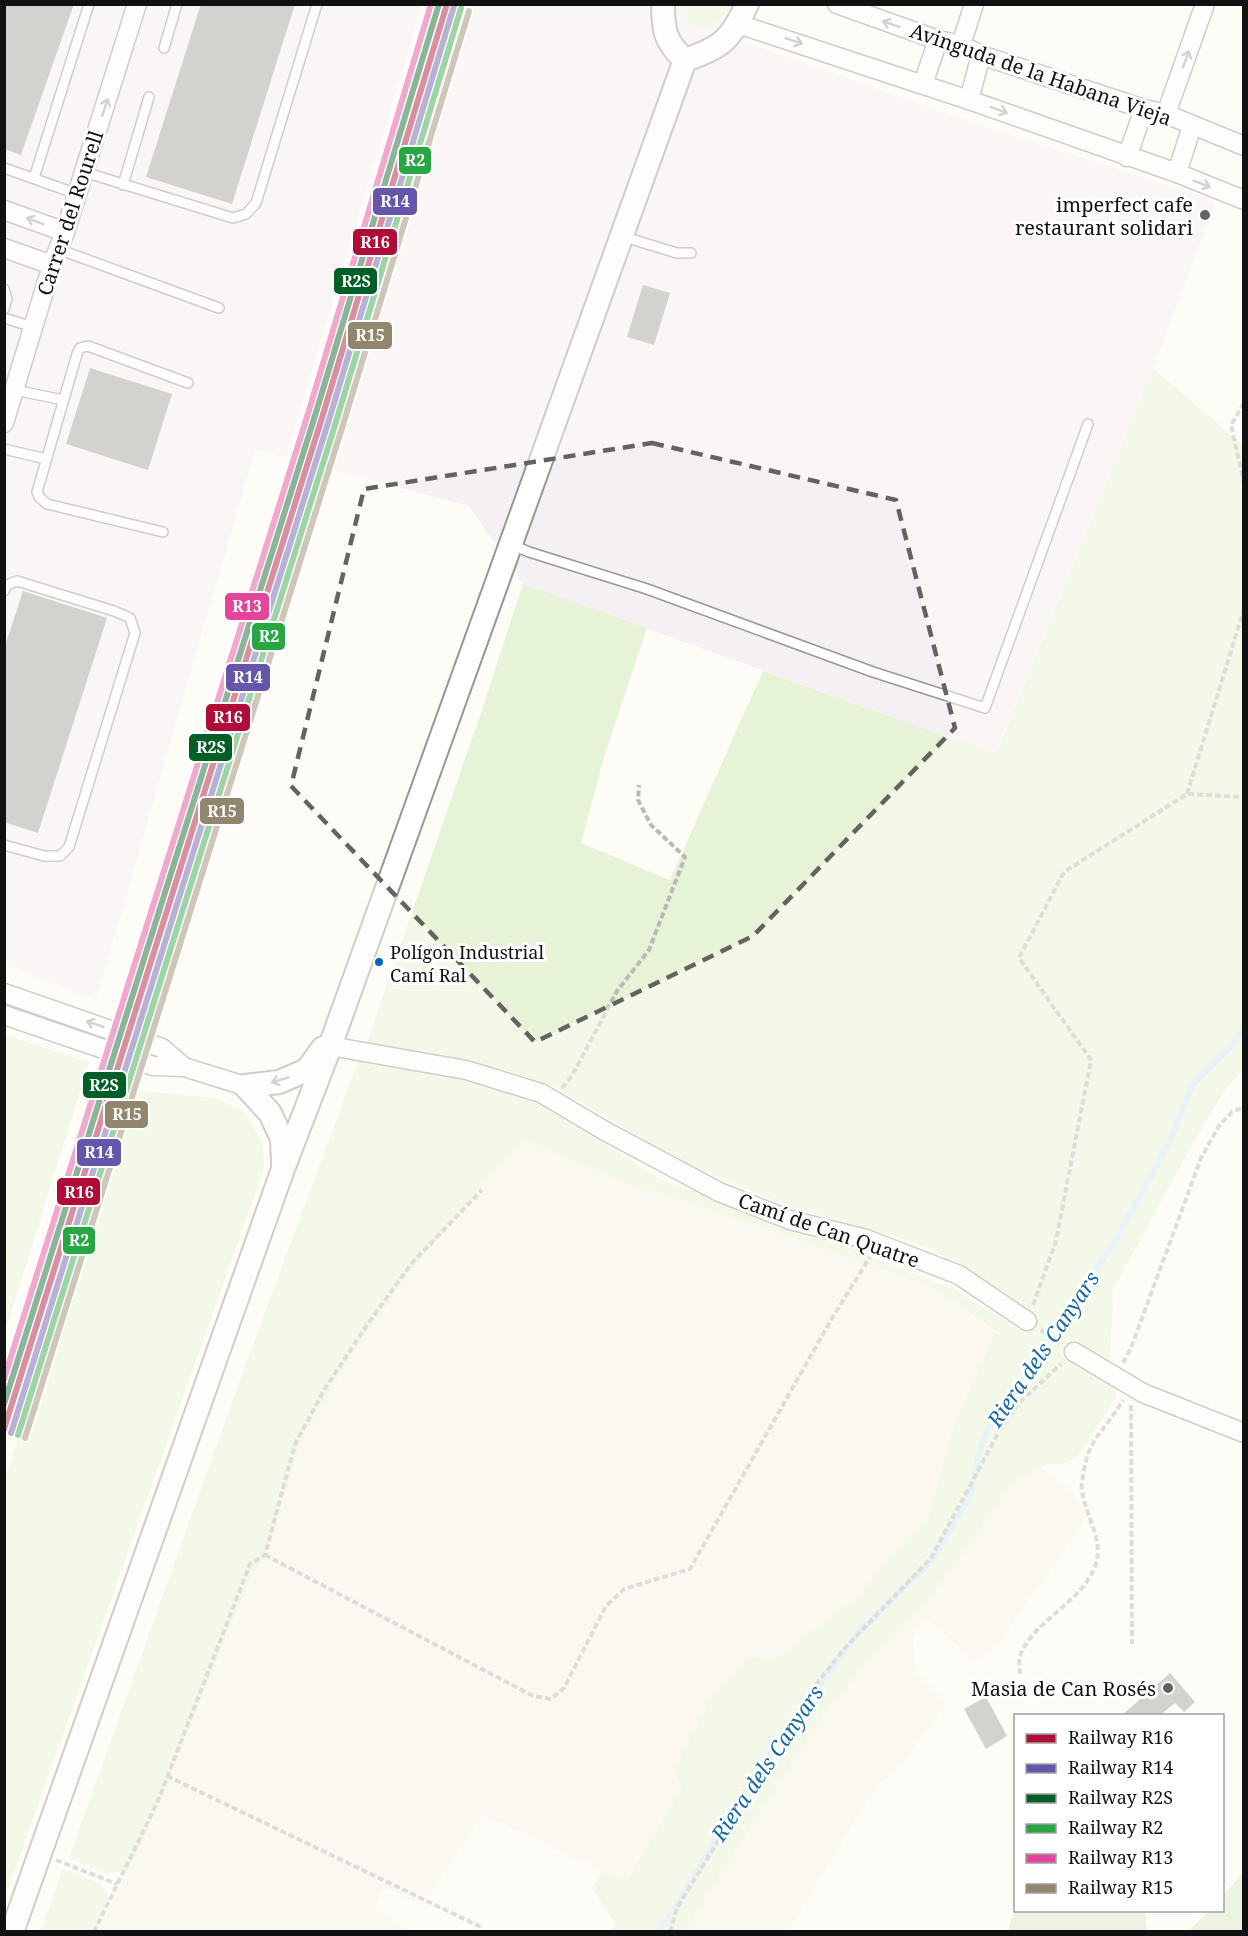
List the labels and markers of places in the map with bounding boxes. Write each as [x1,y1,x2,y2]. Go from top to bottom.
place label: imperfect cafe restaurant solidari [1015,191,1194,241]
marker: imperfect cafe restaurant solidari [1198,208,1212,222]
place label: Polígon Industrial Camí Ral [390,940,544,987]
marker: Polígon Industrial Camí Ral [373,956,385,968]
place label: Masia de Can Rosés [971,1675,1156,1702]
marker: Masia de Can Rosés [1161,1681,1175,1695]

